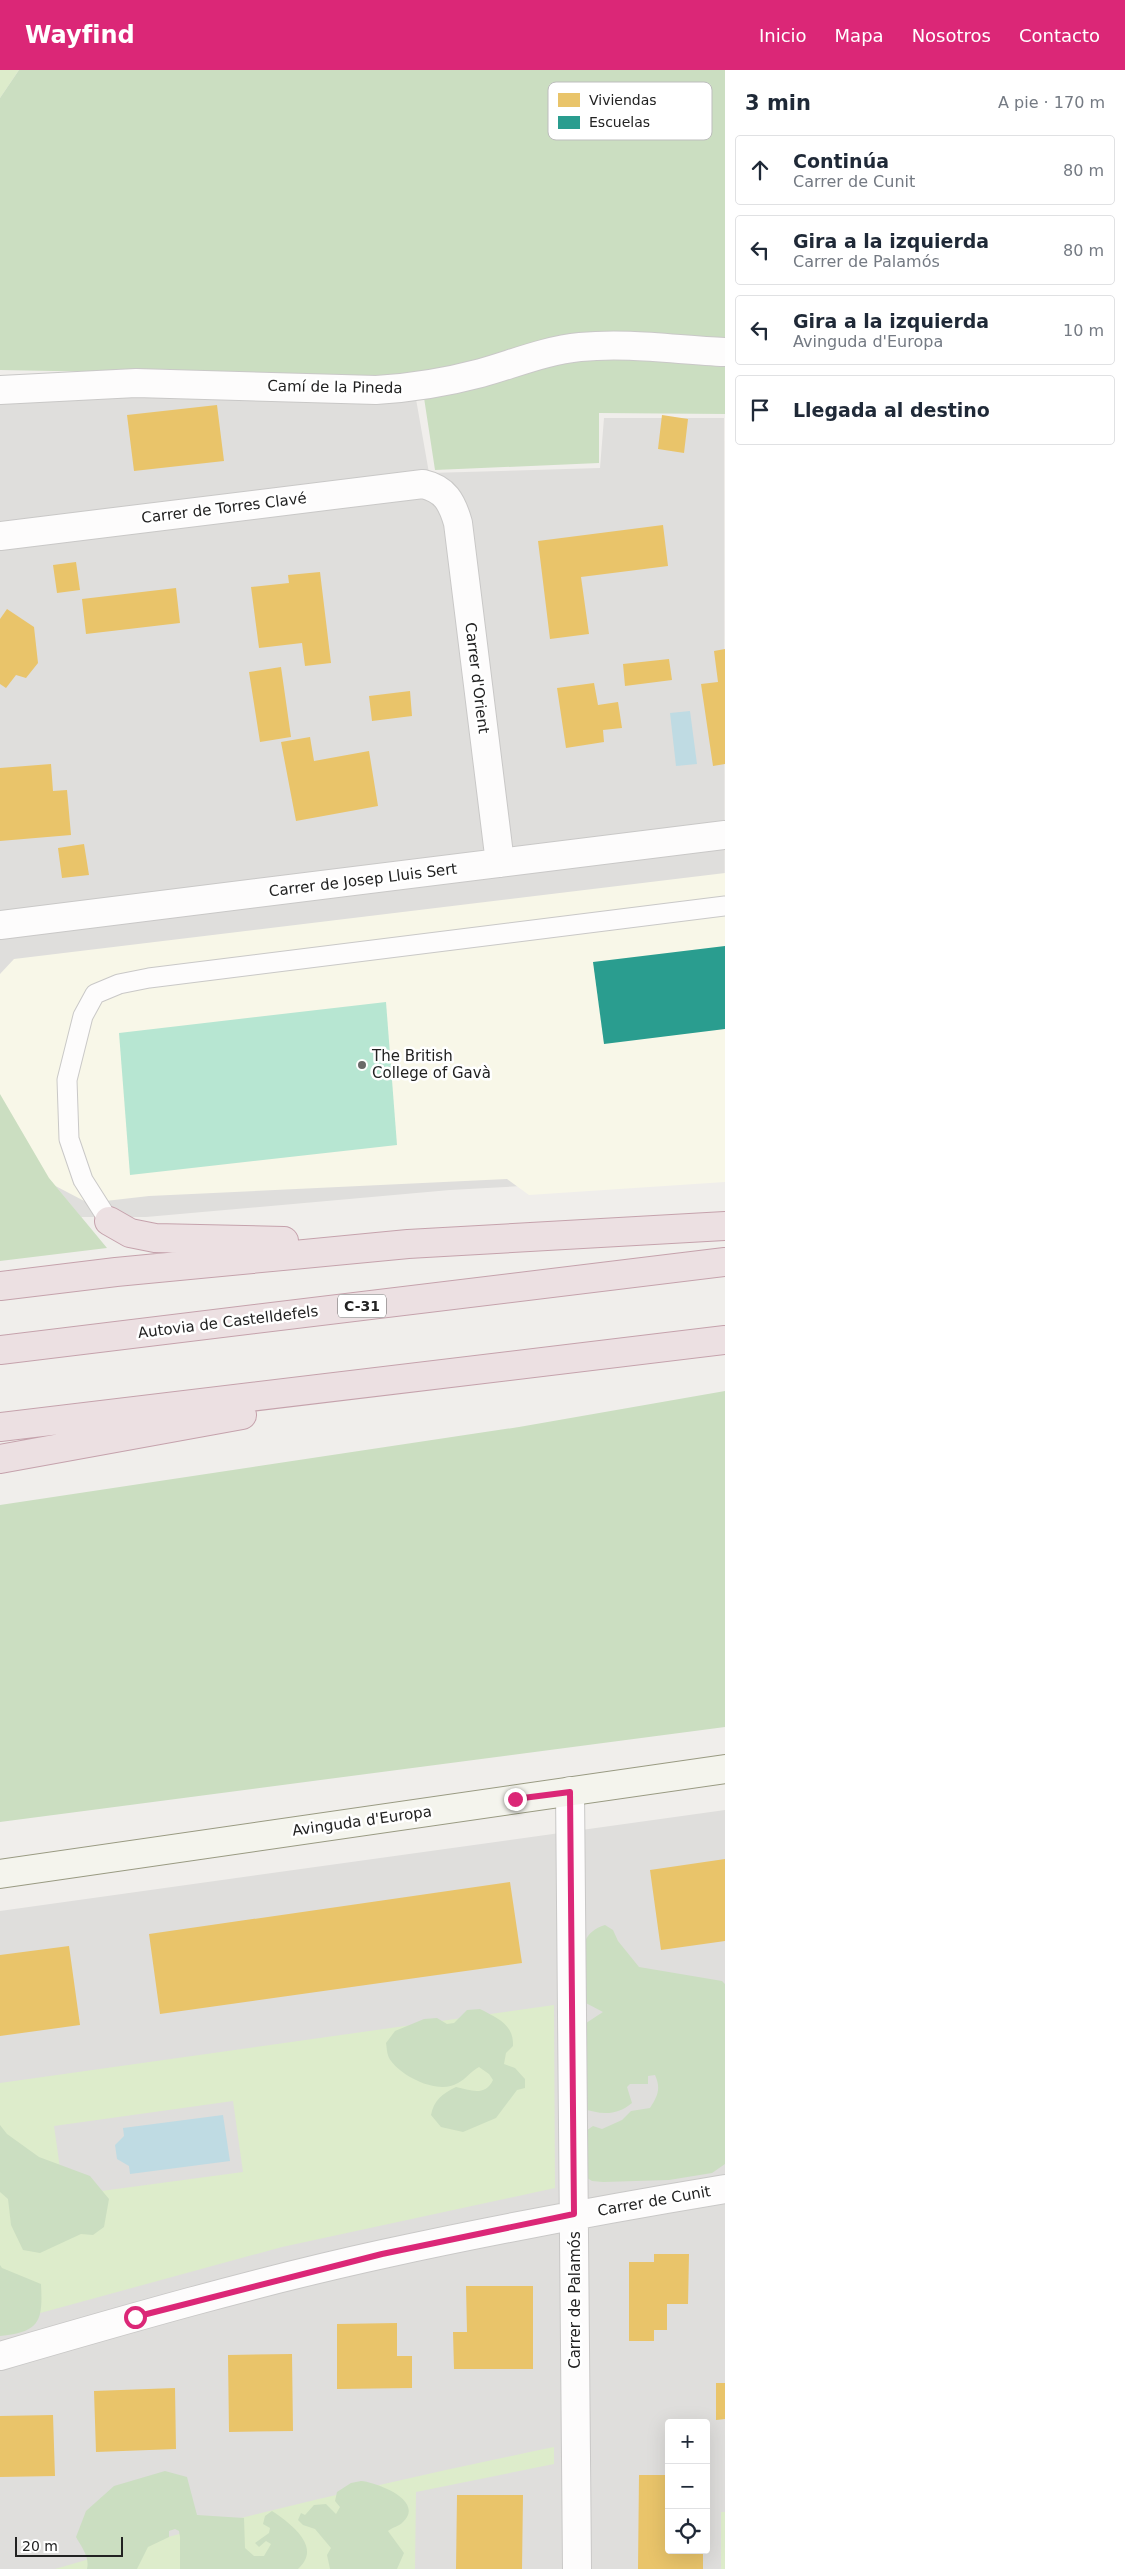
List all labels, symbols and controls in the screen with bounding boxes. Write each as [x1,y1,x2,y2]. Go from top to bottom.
text: Wayfind [25,21,135,49]
text: Inicio [759,25,807,46]
text: Mapa [835,25,884,46]
text: Nosotros [912,25,991,46]
text: Contacto [1019,25,1100,46]
legend [548,82,712,140]
text: 3 min [745,91,811,115]
text: Viviendas [589,92,657,108]
text: A pie · 170 m [998,93,1105,112]
text: Escuelas [589,114,650,130]
text: Continúa [793,150,889,172]
icon: ahead [746,156,774,184]
text: 80 m [1063,161,1104,180]
text: Carrer de Cunit [793,172,915,191]
text: Gira a la izquierda [793,230,989,252]
icon: left [746,236,774,264]
text: 80 m [1063,241,1104,260]
text: Carrer de Palamós [793,252,940,271]
text: Gira a la izquierda [793,310,989,332]
icon: left [746,316,774,344]
text: 10 m [1063,321,1104,340]
text: Avinguda d'Europa [793,332,943,351]
street label: Camí de la Pineda [267,377,403,397]
icon: arrive [746,396,774,424]
text: Llegada al destino [793,399,990,421]
street label: Carrer de Torres Clavé [140,489,308,527]
street label: Carrer d'Orient [461,621,493,735]
street label: Carrer de Josep Lluis Sert [268,859,458,900]
place label: The British College of Gavà [371,1047,491,1082]
marker: The British College of Gavà [356,1059,368,1071]
road number: C-31 [338,1294,386,1318]
street label: Autovia de Castelldefels [137,1302,319,1342]
route end [504,1788,527,1811]
street label: Avinguda d'Europa [291,1802,433,1840]
street label: Carrer de Cunit [596,2182,712,2220]
street label: Carrer de Palamós [566,2231,584,2369]
route start [124,2306,147,2329]
map controls [665,2419,710,2554]
button: + [665,2419,710,2464]
button: − [665,2464,710,2509]
button: locate [665,2509,710,2554]
scale bar [15,2534,122,2557]
text: 20 m [22,2538,58,2554]

